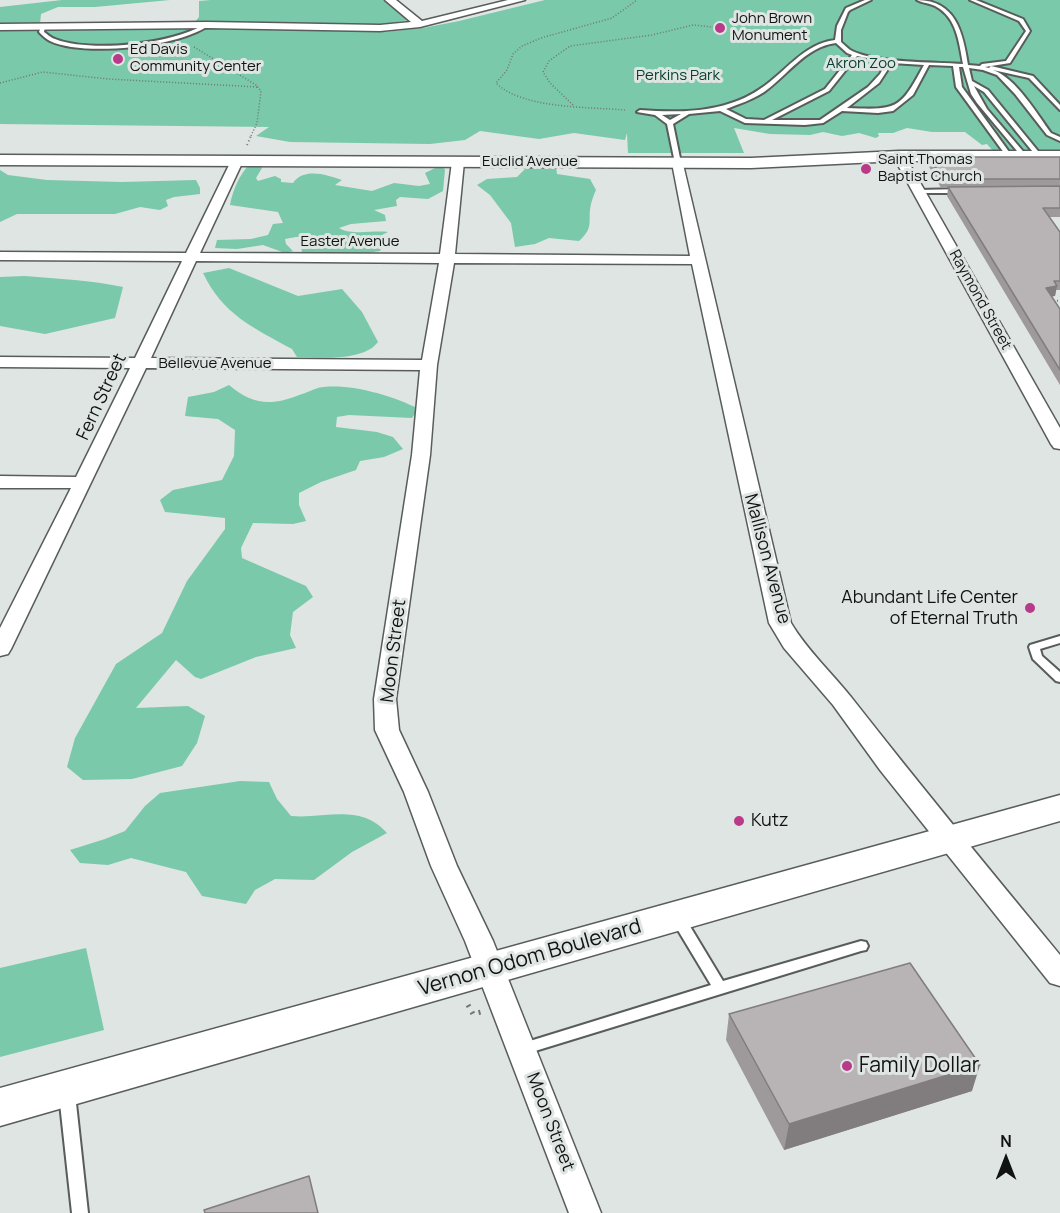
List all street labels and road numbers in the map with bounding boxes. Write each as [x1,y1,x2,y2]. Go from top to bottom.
street label: Euclid Avenue [482,153,578,171]
street label: Easter Avenue [301,233,399,251]
street label: Raymond Street [945,247,1015,353]
street label: Fern Street [73,350,131,444]
street label: Bellevue Avenue [158,355,272,373]
street label: Mallison Avenue [739,492,795,626]
street label: Moon Street [377,598,411,704]
street label: Vernon Odom Boulevard [416,914,644,1002]
street label: Moon Street [521,1070,579,1174]

